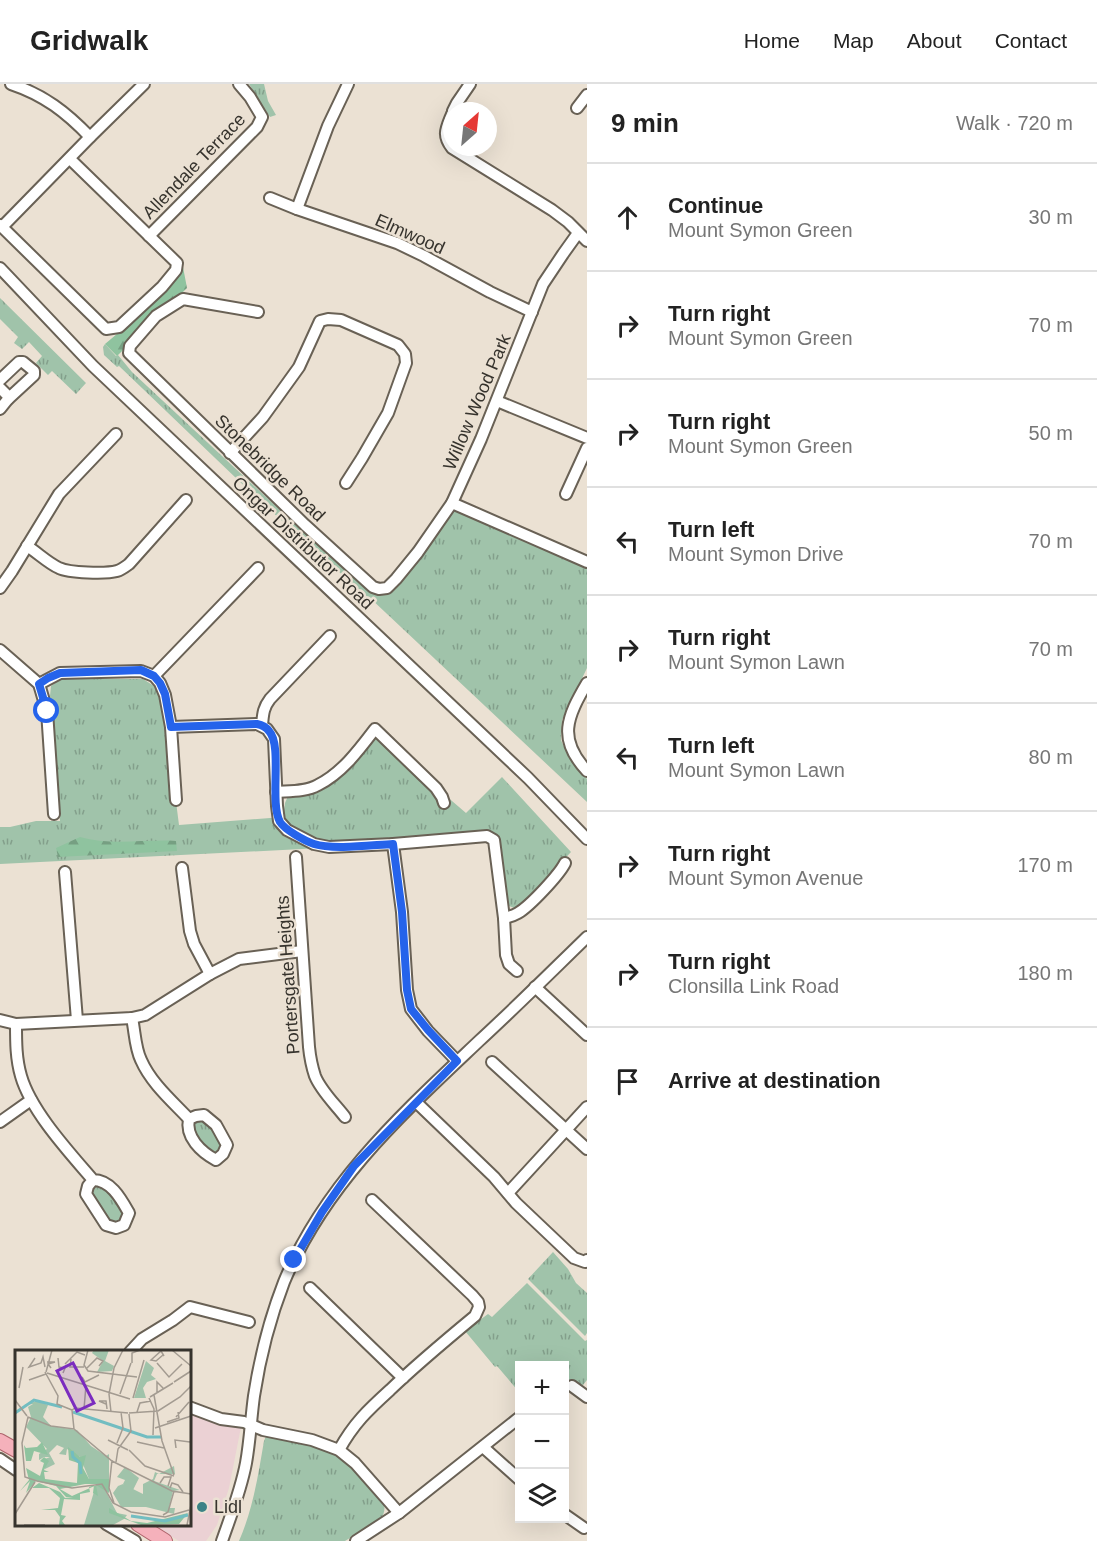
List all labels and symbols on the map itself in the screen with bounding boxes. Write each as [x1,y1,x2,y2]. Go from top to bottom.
north arrow [443,102,497,156]
street label: Allendale Terrace [139,109,249,223]
street label: Elmwood [372,210,448,258]
street label: Willow Wood Park [439,330,515,473]
street label: Stonebridge Road [211,410,329,526]
street label: Ongar Distributor Road [228,473,378,613]
route start [33,697,59,723]
street label: Portersgate Heights [272,895,304,1055]
route end [280,1246,306,1272]
inset map [15,1350,190,1526]
place label: Lidl [214,1497,242,1517]
marker: Lidl [195,1500,209,1514]

